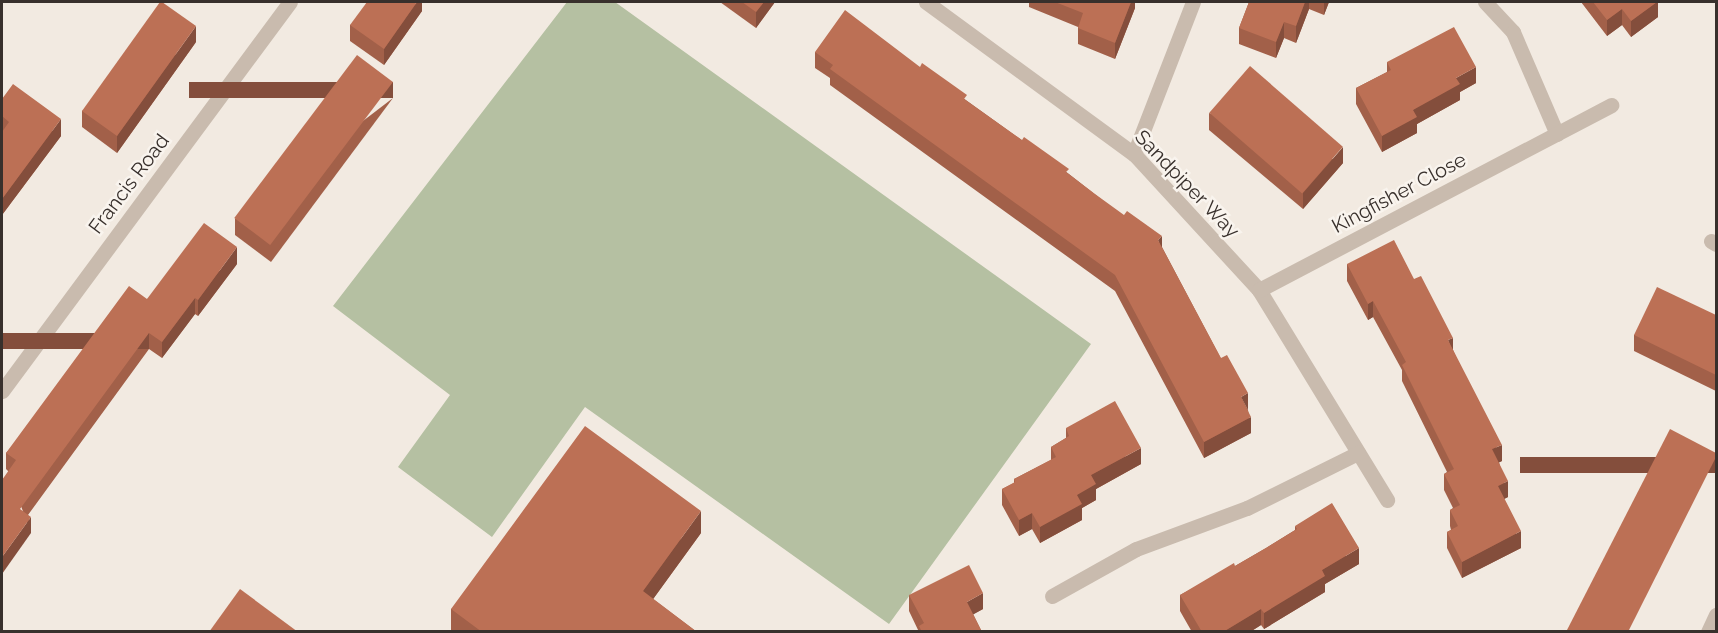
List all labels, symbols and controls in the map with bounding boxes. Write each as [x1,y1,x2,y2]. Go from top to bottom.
street label: Sandpiper Way [1129,125,1245,243]
street label: Francis Road [84,129,174,239]
street label: Kingfisher Close [1328,147,1470,239]

